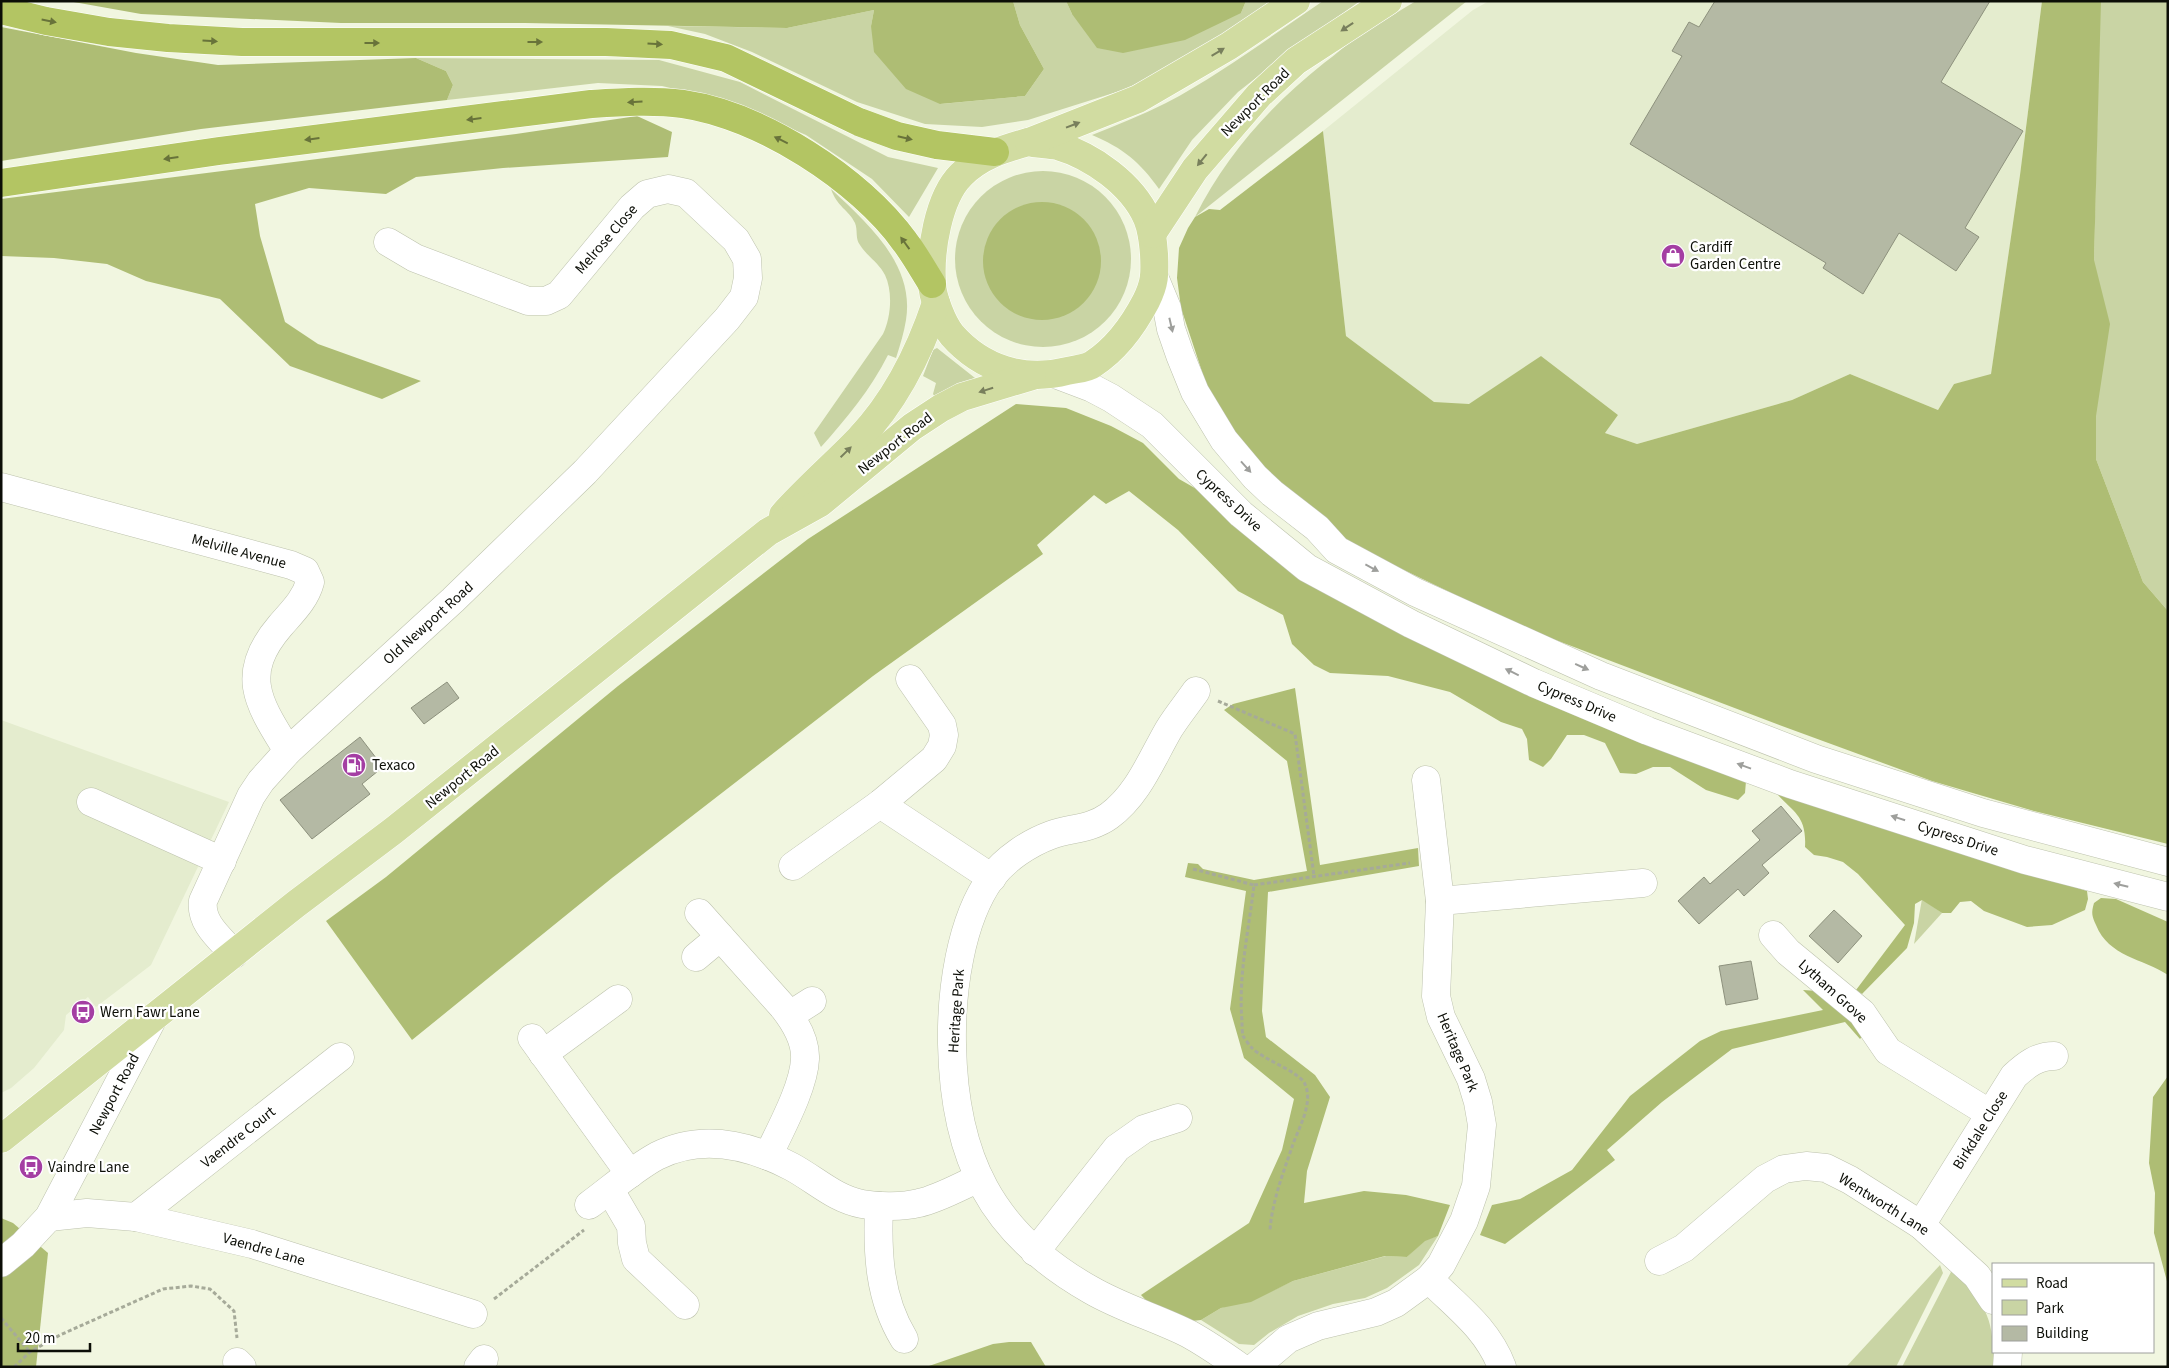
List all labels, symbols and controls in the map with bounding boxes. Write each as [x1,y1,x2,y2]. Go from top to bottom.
one-way arrow [41,17,56,25]
one-way arrow [1340,22,1353,32]
one-way arrow [202,37,218,45]
one-way arrow [527,38,543,46]
one-way arrow [365,39,381,47]
one-way arrow [647,41,663,49]
one-way arrow [1210,48,1225,56]
street label: Newport Road [1216,63,1295,142]
one-way arrow [627,98,643,106]
one-way arrow [465,115,481,123]
one-way arrow [1066,121,1081,129]
one-way arrow [897,134,912,142]
one-way arrow [304,135,320,143]
one-way arrow [774,136,788,144]
one-way arrow [1196,153,1207,166]
one-way arrow [163,154,179,162]
street label: Melrose Close [570,200,643,279]
one-way arrow [900,236,910,250]
place label: Cardiff Garden Centre [1690,237,1781,275]
shop icon: Cardiff Garden Centre [1660,243,1686,269]
one-way arrow [1167,318,1175,333]
one-way arrow [978,386,993,394]
street label: Newport Road [853,407,937,479]
one-way arrow [839,446,851,458]
one-way arrow [1241,460,1252,473]
street label: Cypress Drive [1191,464,1267,537]
street label: Melville Avenue [189,529,289,574]
one-way arrow [1365,564,1379,573]
street label: Old Newport Road [379,577,478,670]
one-way arrow [1575,664,1589,672]
one-way arrow [1505,668,1520,676]
street label: Cypress Drive [1534,675,1620,728]
street label: Newport Road [421,741,504,814]
fuel station icon: Texaco [341,752,367,778]
place label: Texaco [372,755,415,776]
one-way arrow [1736,762,1751,770]
one-way arrow [1890,814,1905,822]
street label: Cypress Drive [1915,815,2001,861]
one-way arrow [2113,881,2128,889]
street label: Lytham Grove [1793,955,1872,1028]
street label: Heritage Park [943,968,970,1054]
bus stop icon: Wern Fawr Lane [70,999,96,1025]
place label: Wern Fawr Lane [100,1002,200,1023]
street label: Heritage Park [1431,1009,1484,1096]
street label: Newport Road [84,1050,145,1139]
street label: Birkdale Close [1948,1087,2013,1174]
street label: Vaendre Court [197,1102,280,1173]
bus stop icon: Vaindre Lane [18,1154,44,1180]
place label: Vaindre Lane [48,1157,129,1178]
street label: Wentworth Lane [1834,1168,1933,1241]
street label: Vaendre Lane [220,1228,308,1271]
legend [1992,1263,2154,1353]
text: Road [2036,1273,2068,1294]
text: Park [2036,1298,2065,1319]
scale bar [18,1320,90,1352]
text: Building [2036,1323,2089,1344]
text: 20 m [25,1328,55,1349]

